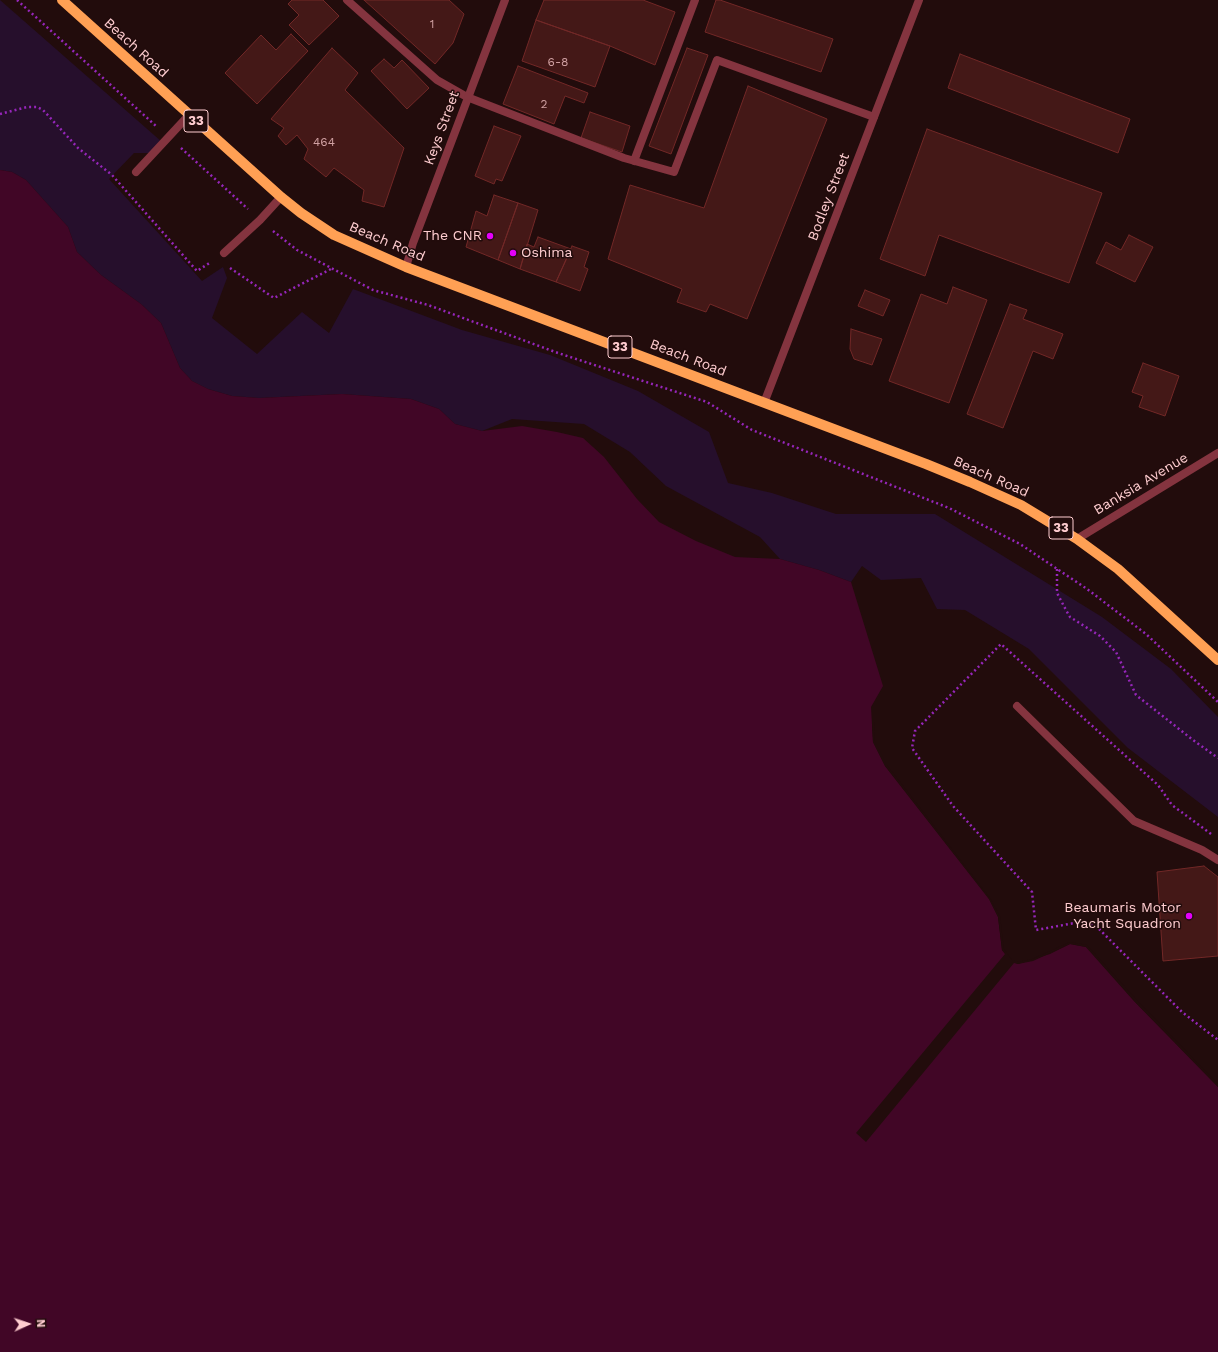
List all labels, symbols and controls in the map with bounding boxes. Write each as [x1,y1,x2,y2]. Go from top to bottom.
street label: Beach Road [100,15,172,81]
house number: 1 [430,17,434,31]
house number: 6-8 [548,55,568,69]
street label: Keys Street [421,89,463,167]
house number: 2 [541,97,547,111]
road number: 33 [184,110,208,132]
house number: 464 [313,135,335,149]
street label: Bodley Street [805,151,853,243]
street label: Beach Road [347,219,427,265]
place label: The CNR [423,228,482,244]
marker: The CNR [485,231,495,241]
place label: Oshima [521,245,573,261]
marker: Oshima [508,248,518,258]
road number: 33 [608,336,632,358]
street label: Beach Road [647,336,729,380]
street label: Banksia Avenue [1091,449,1191,519]
street label: Beach Road [951,453,1031,501]
road number: 33 [1049,517,1073,539]
place label: Beaumaris Motor Yacht Squadron [1064,900,1181,932]
marker: Beaumaris Motor Yacht Squadron [1184,911,1194,921]
north arrow [8,1304,48,1344]
text: N [34,1319,47,1328]

